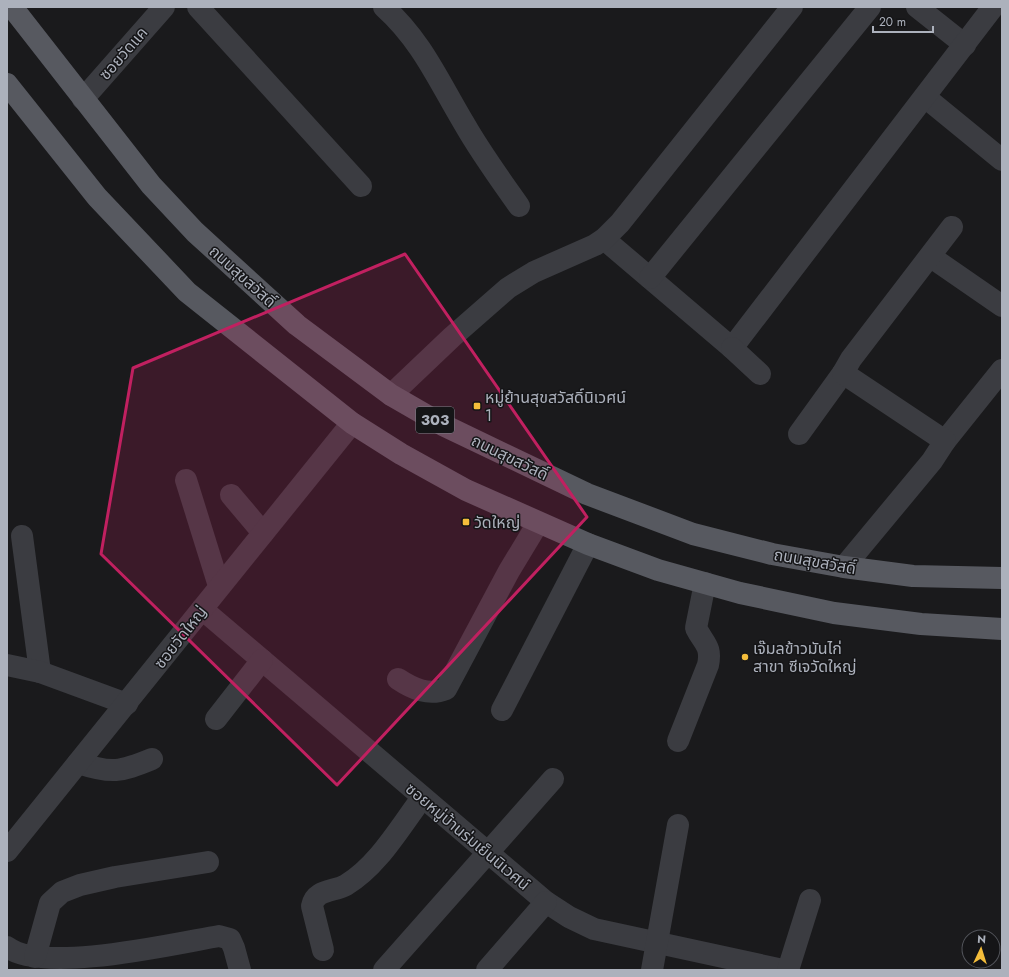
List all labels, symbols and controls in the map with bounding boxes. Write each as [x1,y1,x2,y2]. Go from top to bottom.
scale bar [873,8,933,34]
text: 20 m [879,13,906,31]
street label: ซอยวัดแค [94,22,153,85]
street label: ถนนสุขสวัสดิ์ [204,240,281,313]
place label: หมู่ย้านสุขสวัสดิ์นิเวศน์ 1 [485,386,626,427]
marker: หมู่ย้านสุขสวัสดิ์นิเวศน์ 1 [472,401,482,411]
road number: 303 [416,407,454,433]
street label: ถนนสุขสวัสดิ์ [467,429,552,486]
place label: วัดใหญ่ [474,511,520,534]
marker: วัดใหญ่ [461,517,471,527]
street label: ถนนสุขสวัสดิ์ [772,543,858,580]
street label: ซอยวัดใหญ่ [149,601,212,673]
place label: เจ๊มลข้าวมันไก่ สาขา ซีเจวัดใหญ่ [753,637,857,678]
marker: เจ๊มลข้าวมันไก่ สาขา ซีเจวัดใหญ่ [740,652,750,662]
street label: ซอยหมู่บ้านร่มเย็นนิเวศน์ [401,777,535,895]
north arrow [961,929,1001,969]
text: N [977,931,987,947]

